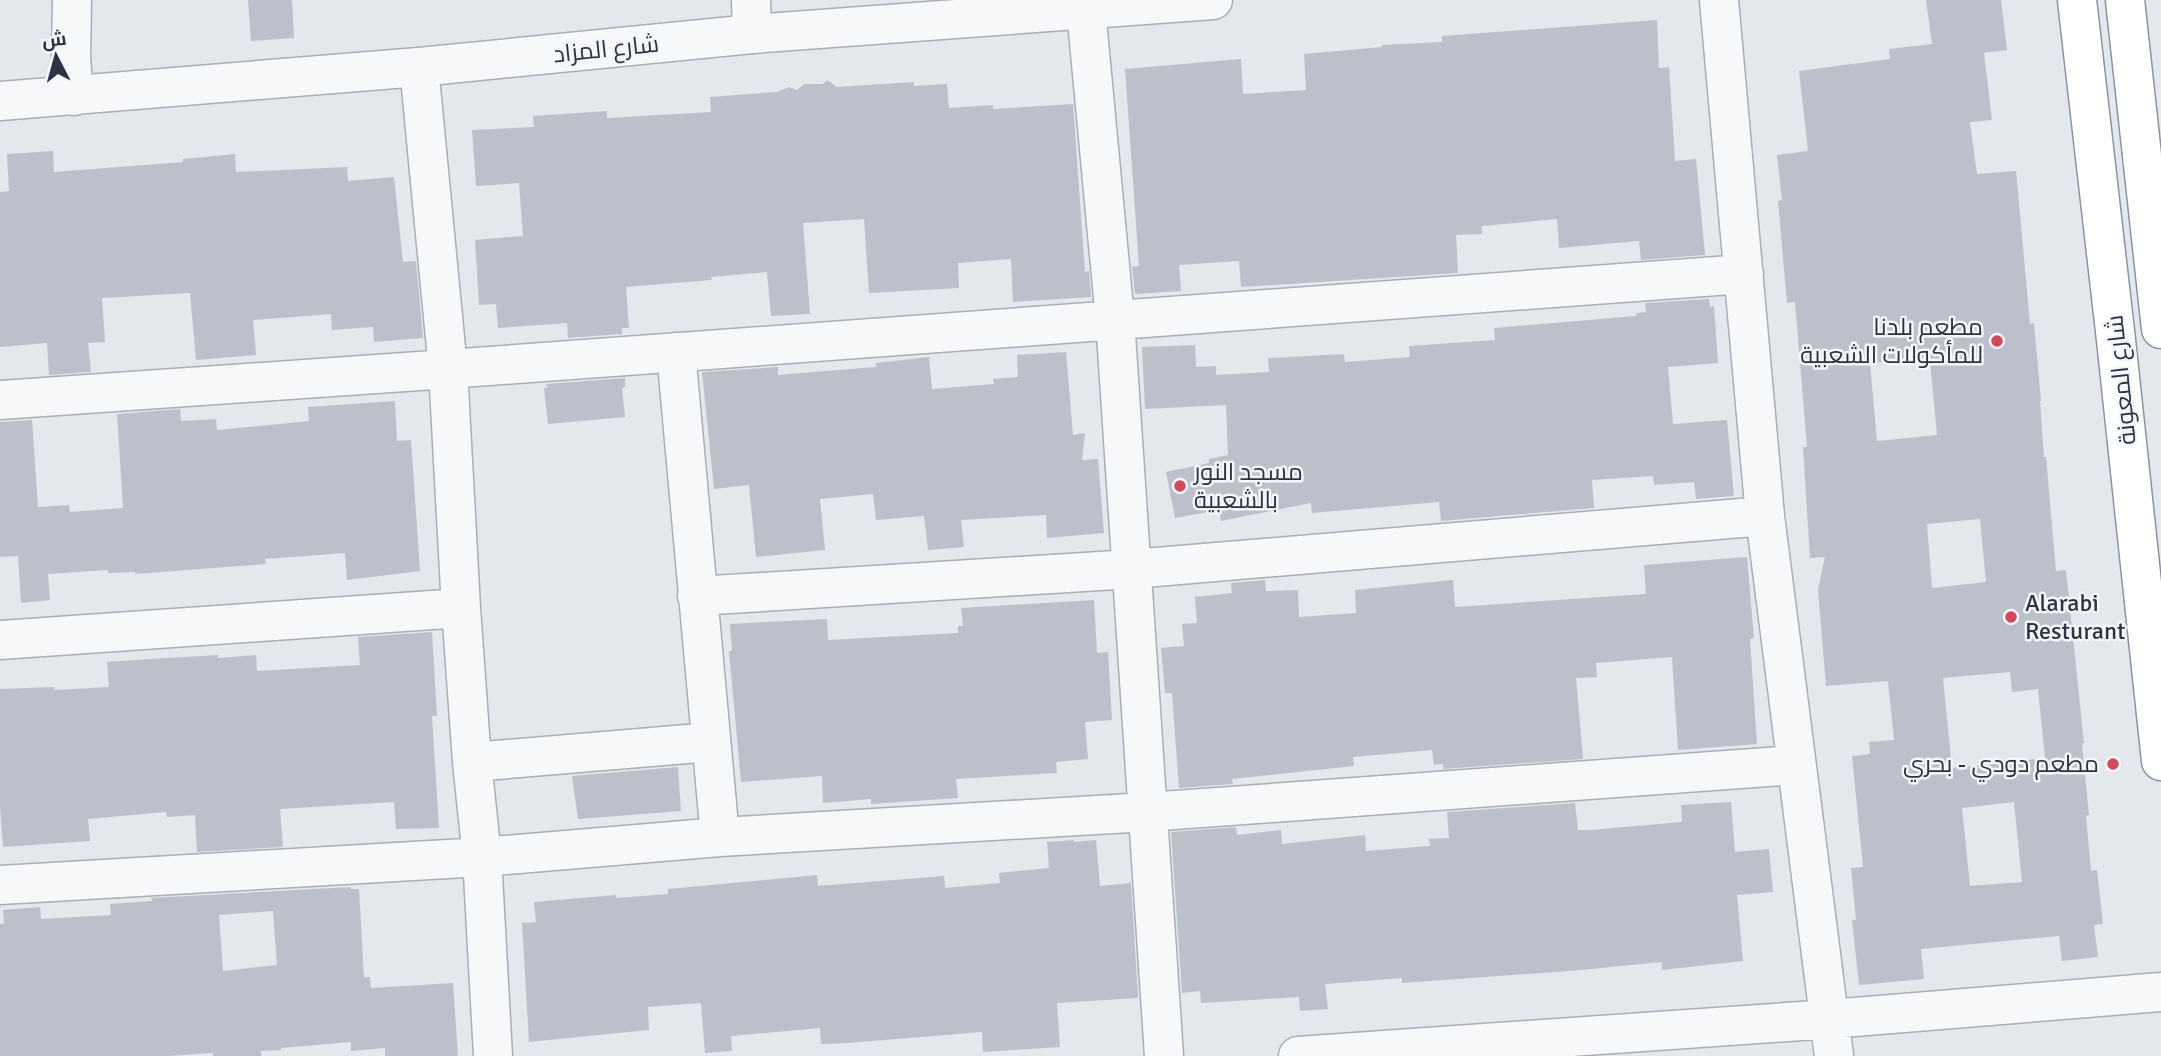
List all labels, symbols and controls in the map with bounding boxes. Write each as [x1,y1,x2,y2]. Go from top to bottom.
north arrow [21,21,91,91]
text: ش [41,27,68,53]
street label: شارع المزاد [552,29,661,70]
place label: مطعم بلدنا للمأكولات الشعبية [1800,312,1983,370]
street label: شارع المعونة [2099,313,2144,446]
marker: مطعم بلدنا للمأكولات الشعبية [1989,333,2005,349]
place label: مسجد النور بالشعبية [1192,457,1303,515]
marker: مسجد النور بالشعبية [1172,478,1188,494]
place label: Alarabi Resturant [2025,588,2125,646]
marker: Alarabi Resturant [2003,609,2019,625]
place label: مطعم دودي - بحري [1903,749,2099,782]
marker: مطعم دودي - بحري [2105,756,2121,772]

